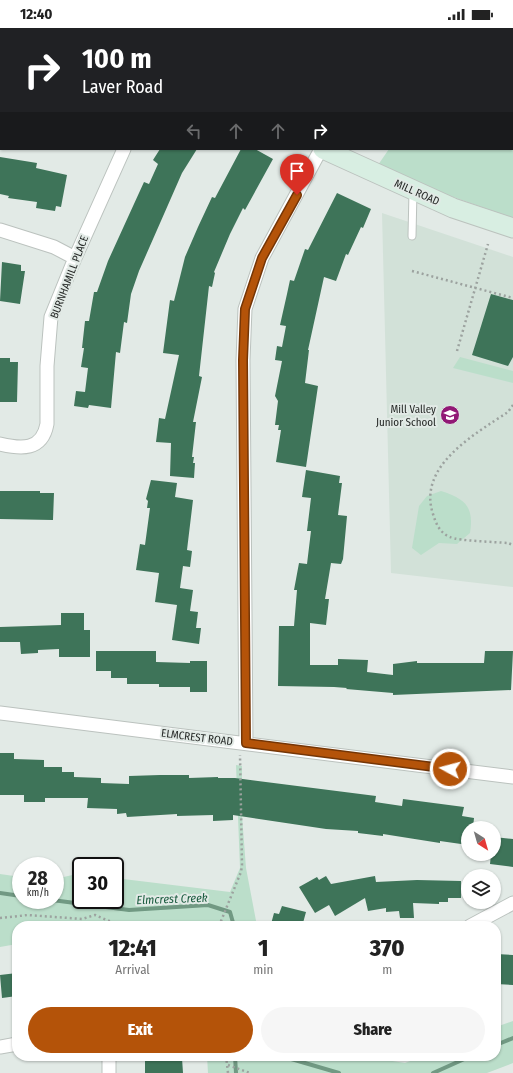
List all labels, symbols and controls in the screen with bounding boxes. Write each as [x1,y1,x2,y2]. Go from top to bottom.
text: 12:40 [20,5,53,23]
text: 100 m [82,42,152,75]
icon: right [16,44,68,96]
text: Laver Road [82,76,163,98]
icon: left [183,120,205,142]
icon: ahead [225,120,247,142]
icon: ahead [267,120,289,142]
icon: right [309,120,331,142]
pin [280,154,314,195]
icon: arrive [286,160,308,182]
street label: MILL ROAD [392,177,441,208]
street label: BURNHAMILL PLACE [48,234,91,320]
place label: Mill Valley Junior School [376,403,436,429]
school or university icon: Mill Valley Junior School [439,404,461,426]
street label: ELMCREST ROAD [160,727,233,748]
position arrow [429,748,471,790]
north arrow [461,821,501,861]
map controls [461,821,501,909]
speed limit sign: 30 [72,857,124,909]
text: 28 [28,866,48,890]
button: layers [461,869,501,909]
text: km/h [27,887,49,899]
water label: Elmcrest Creek [136,891,208,907]
text: 12:41 [108,934,157,962]
text: 1 [258,934,268,962]
text: 370 [370,934,405,962]
text: Arrival [115,962,150,977]
text: min [253,962,273,977]
text: m [382,962,392,977]
button: Exit [28,1007,253,1053]
button: Share [261,1007,485,1053]

